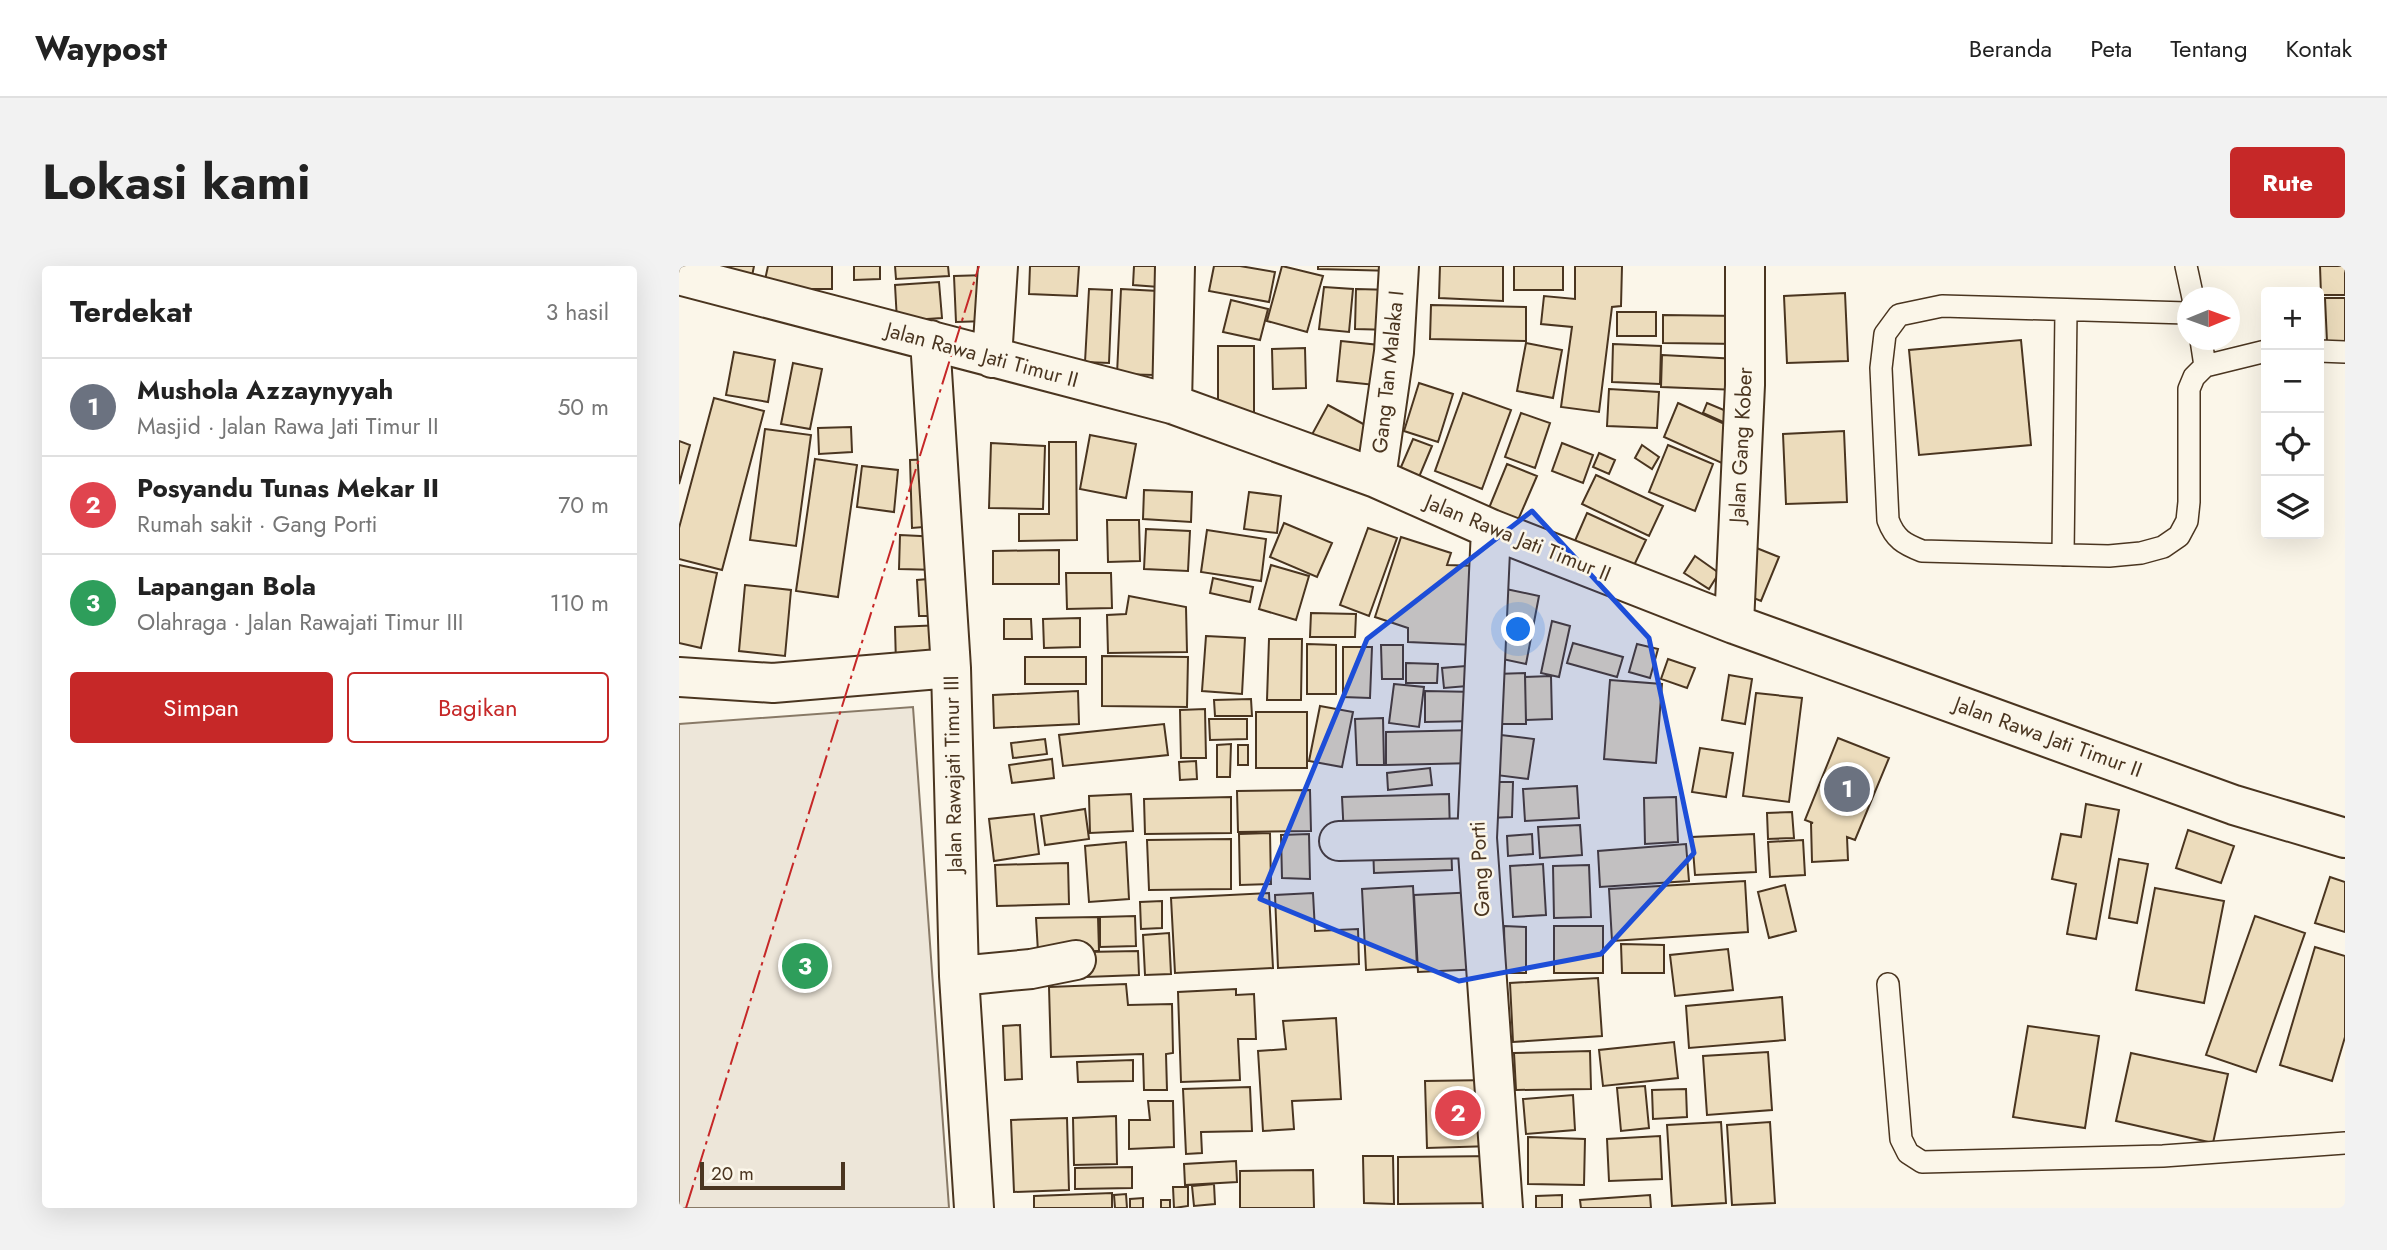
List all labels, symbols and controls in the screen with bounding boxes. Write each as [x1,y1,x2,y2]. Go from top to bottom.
text: Waypost [35,25,167,72]
text: Beranda [1969,31,2052,66]
text: Peta [2090,31,2132,66]
text: Tentang [2170,31,2248,66]
text: Kontak [2286,31,2352,66]
text: Lokasi kami [42,147,310,217]
button: Rute [2230,147,2345,218]
north arrow [2177,287,2240,350]
map controls [2261,287,2324,539]
button: + [2261,287,2324,350]
street label: Gang Tan Malaka I [1365,289,1411,455]
text: Terdekat [70,290,192,333]
text: 3 hasil [546,295,609,329]
street label: Jalan Rawa Jati Timur II [879,314,1082,395]
button: − [2261,350,2324,413]
street label: Jalan Gang Kober [1722,366,1760,527]
text: Mushola Azzaynyyah [137,371,393,409]
text: 1 [87,390,99,424]
text: 50 m [557,390,609,424]
text: Masjid · Jalan Rawa Jati Timur II [137,409,439,443]
button: locate [2261,413,2324,476]
text: Posyandu Tunas Mekar II [137,469,439,507]
button: layers [2261,476,2324,539]
street label: Jalan Rawa Jati Timur II [1418,486,1616,589]
text: 2 [85,488,101,522]
text: 70 m [558,488,609,522]
text: Rumah sakit · Gang Porti [137,507,377,541]
text: Lapangan Bola [137,567,316,605]
text: 3 [86,586,100,620]
text: 110 m [550,586,609,620]
text: Olahraga · Jalan Rawajati Timur III [137,605,463,639]
your location [1501,612,1535,646]
button: Simpan [70,672,333,743]
button: Bagikan [347,672,609,743]
street label: Jalan Rawajati Timur III [936,675,970,876]
street label: Jalan Rawa Jati Timur II [1947,688,2146,785]
pin: 1 [1824,763,1870,815]
street label: Gang Porti [1463,820,1497,918]
pin: 3 [782,940,828,992]
pin: 2 [1435,1087,1481,1139]
scale bar [700,1159,845,1191]
text: 20 m [711,1160,754,1187]

